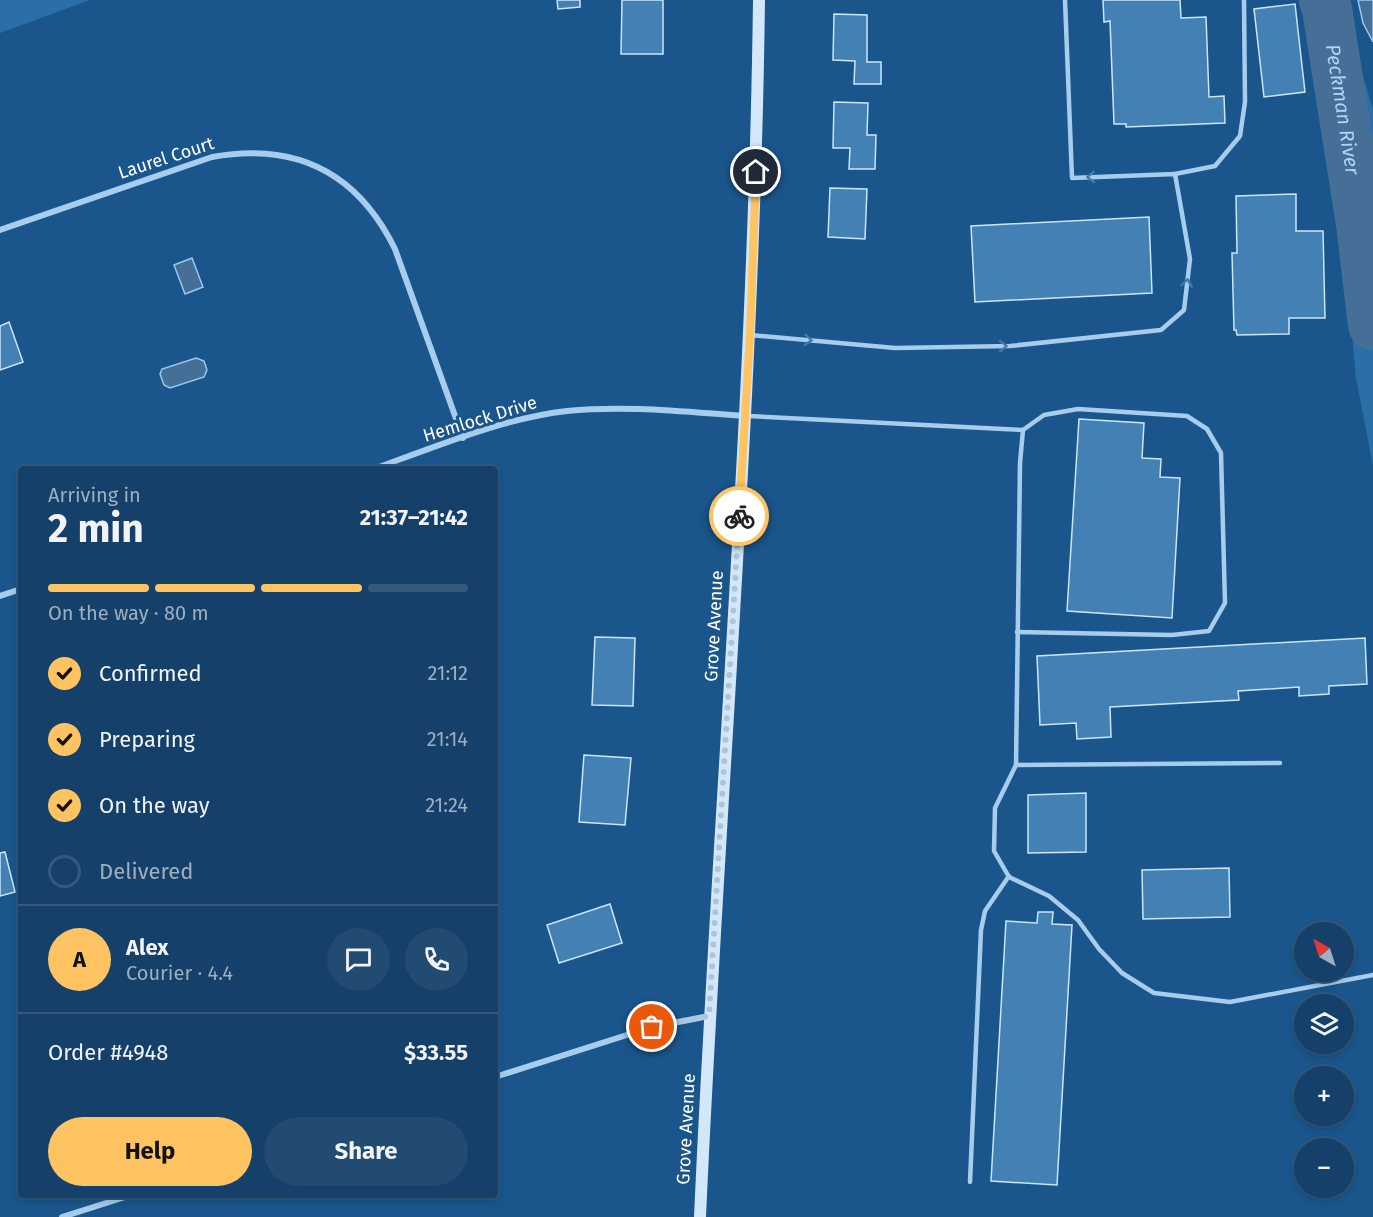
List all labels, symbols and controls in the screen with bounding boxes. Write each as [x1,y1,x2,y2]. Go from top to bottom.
water label: Peckman River [1321,42,1365,178]
street label: Laurel Court [115,132,217,184]
pin [730,146,781,197]
icon: home [739,155,772,188]
one-way arrow [1087,171,1096,184]
one-way arrow [1180,279,1193,288]
one-way arrow [803,333,812,346]
one-way arrow [998,340,1007,353]
street label: Hemlock Drive [420,391,540,447]
text: Arriving in [48,483,141,507]
courier [709,486,769,546]
icon: bike [723,500,756,533]
text: 21:37–21:42 [360,504,468,531]
text: 2 min [48,506,144,552]
street label: Grove Avenue [700,570,728,682]
text: On the way · 80 m [48,601,209,625]
icon: check [48,657,81,690]
text: Confirmed [99,660,202,687]
text: 21:12 [427,661,468,685]
icon: check [48,723,81,756]
text: Preparing [99,726,195,753]
text: 21:14 [427,727,468,751]
icon: check [48,789,81,822]
text: On the way [99,792,210,819]
text: 21:24 [425,793,468,817]
text: Delivered [99,858,194,885]
north arrow [1294,922,1354,982]
map controls [1294,922,1354,1198]
button: chat [327,928,390,991]
button: phone [405,928,468,991]
text: Alex [126,934,169,961]
text: A [73,946,86,973]
text: Courier · 4.4 [126,961,233,985]
button: layers [1294,994,1354,1054]
pin [626,1001,677,1052]
icon: bag [635,1010,668,1043]
text: Order #4948 [48,1039,168,1066]
text: $33.55 [404,1039,468,1066]
button: + [1294,1066,1354,1126]
street label: Grove Avenue [672,1073,700,1185]
button: Help [48,1117,252,1186]
button: Share [264,1117,468,1186]
button: − [1294,1138,1354,1198]

